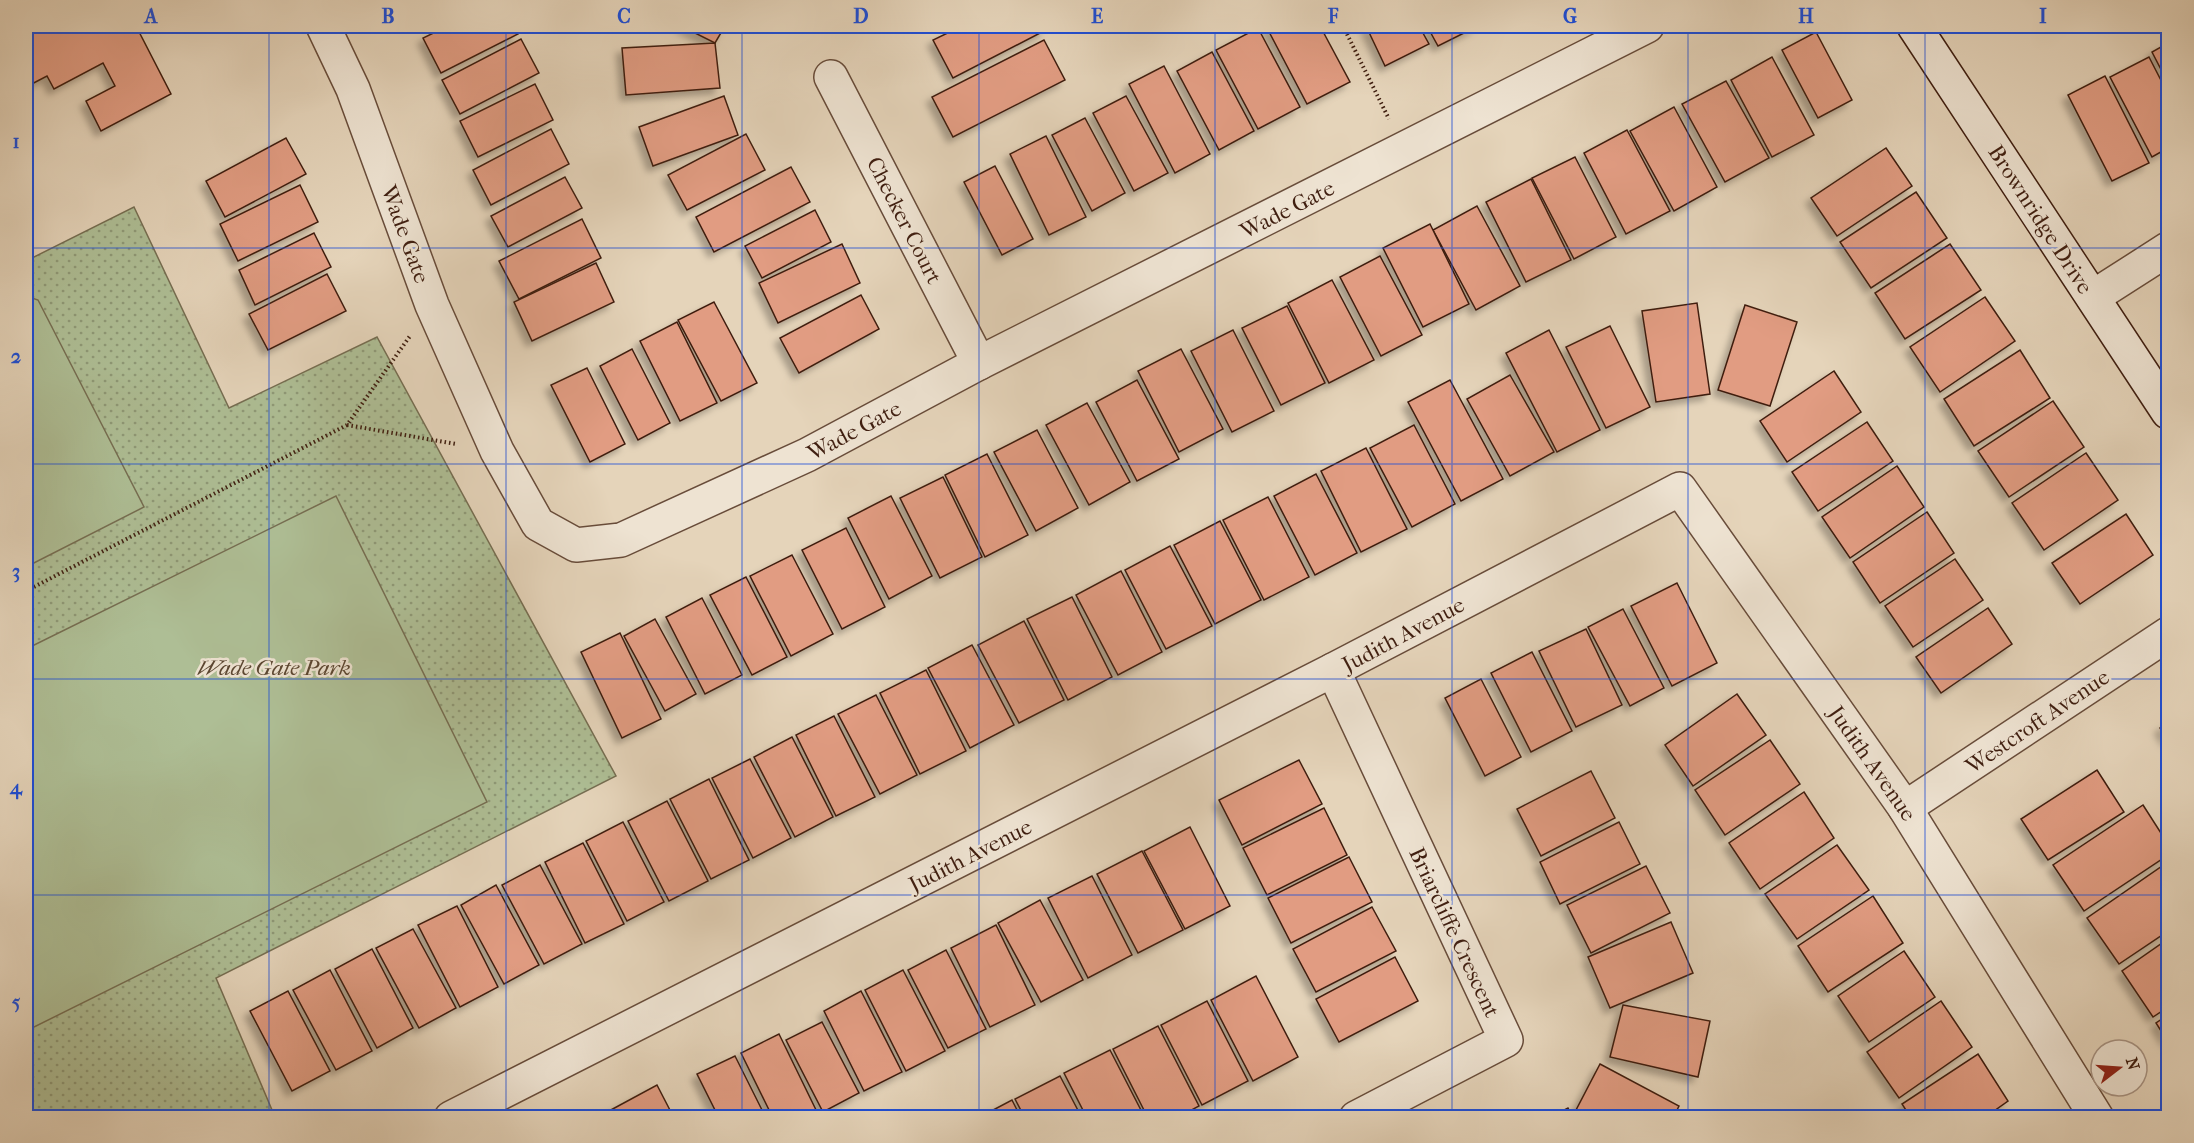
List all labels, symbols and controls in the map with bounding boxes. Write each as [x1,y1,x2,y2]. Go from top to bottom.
text: A [143,5,159,28]
text: B [381,5,395,28]
text: C [617,5,631,28]
text: D [853,5,869,28]
text: E [1091,5,1103,28]
text: F [1327,5,1339,28]
text: G [1563,5,1577,28]
text: H [1798,5,1814,28]
text: I [2039,5,2047,28]
text: 1 [12,130,20,153]
street label: Brownridge Drive [1982,140,2098,299]
street label: Checker Court [861,153,947,288]
street label: Wade Gate [1235,175,1339,245]
street label: Wade Gate [375,181,435,287]
text: 2 [11,345,21,368]
street label: Wade Gate [802,395,906,467]
text: 3 [12,560,20,583]
street label: Judith Avenue [1336,592,1469,679]
park label: Wade Gate Park [197,655,351,681]
street label: Westcroft Avenue [1960,664,2114,780]
street label: Judith Avenue [1822,699,1921,826]
text: 4 [9,776,23,800]
street label: Judith Avenue [903,814,1036,899]
street label: Briarcliffe Crescent [1403,843,1505,1022]
text: 5 [12,991,21,1014]
north arrow [2089,1038,2149,1098]
text: N [2122,1055,2144,1073]

